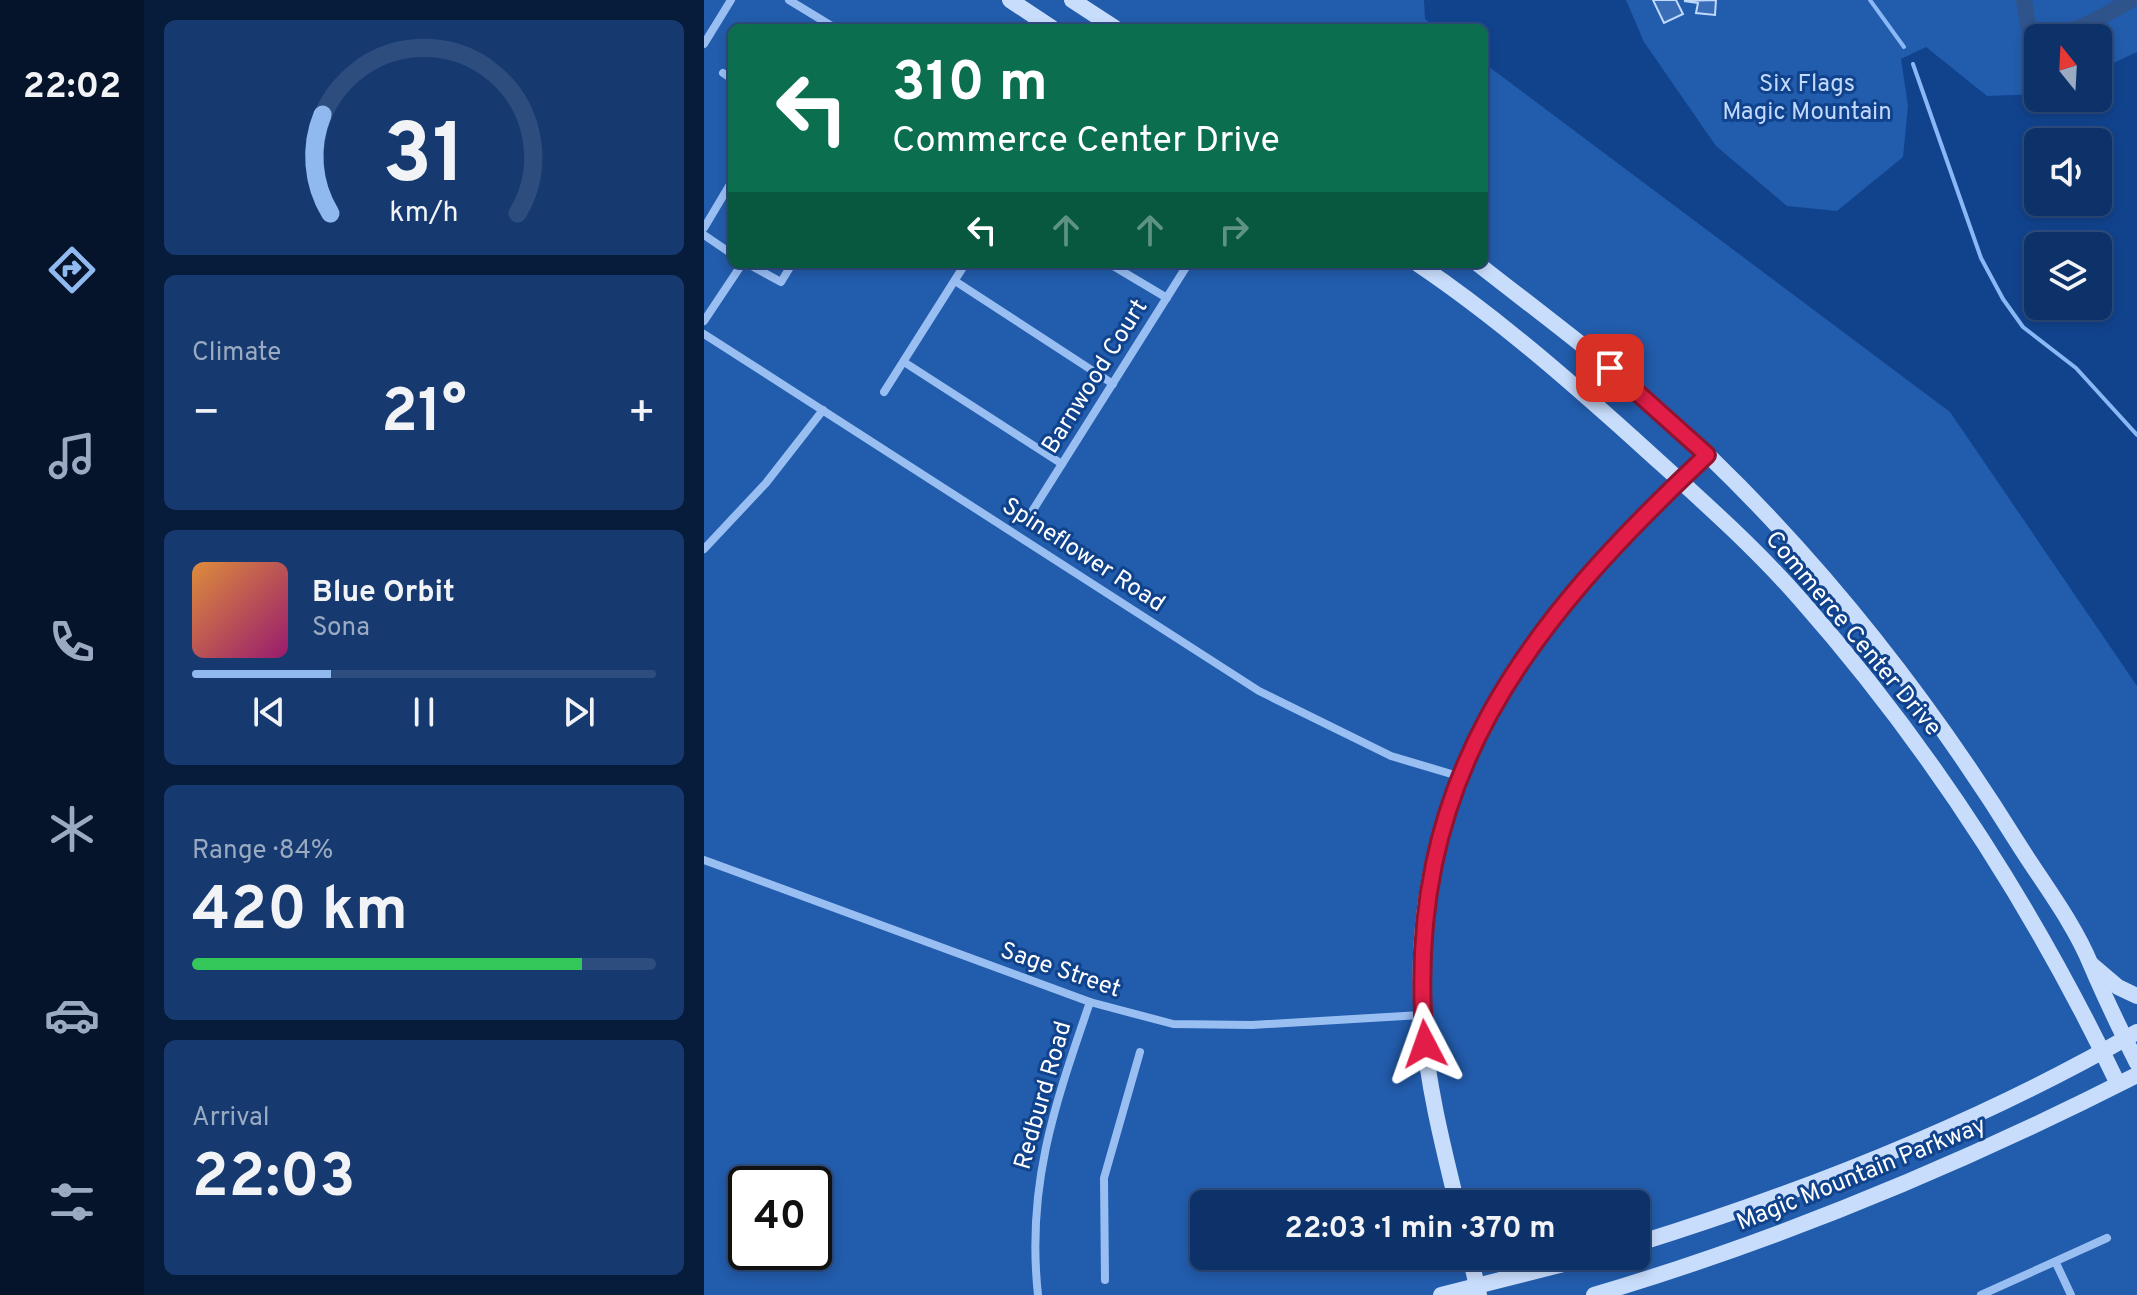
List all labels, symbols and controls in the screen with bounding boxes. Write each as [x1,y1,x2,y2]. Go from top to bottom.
north arrow [2024,24,2112,112]
map controls [2024,24,2112,320]
text: 310 m [892,50,1048,120]
icon: left [760,56,864,160]
text: 22:02 [23,65,121,111]
park label: Six Flags Magic Mountain [1722,70,1892,128]
text: 31 [383,106,465,211]
text: Commerce Center Drive [892,119,1280,165]
button: sound [2024,128,2112,216]
text: km/h [389,196,459,232]
icon: left [960,208,1004,252]
icon: ahead [1044,208,1088,252]
icon: ahead [1128,208,1172,252]
icon: right [1212,208,1256,252]
button: layers [2024,232,2112,320]
icon: directions [44,242,100,298]
street label: Barnwood Court [1036,294,1155,460]
pin [1576,334,1644,402]
text: Climate [192,337,281,370]
icon: arrive [1588,346,1632,390]
text: 21° [381,377,467,453]
text: − [192,387,220,443]
text: + [628,387,656,443]
icon: music [44,428,100,484]
street label: Spineflower Road [996,492,1170,620]
street label: Commerce Center Drive [1758,526,1947,743]
text: Blue Orbit [312,575,455,612]
text: Sona [312,612,370,645]
icon: phone [44,614,100,670]
icon: previous [247,690,291,734]
icon: pause [402,690,446,734]
icon: next [557,690,601,734]
icon: climate [44,801,100,857]
text: Range · 84% [192,835,333,868]
text: 420 km [192,875,408,951]
street label: Sage Street [996,936,1125,1005]
icon: car [44,987,100,1043]
position arrow [1383,1002,1467,1086]
street label: Redburd Road [1008,1018,1079,1173]
text: Arrival [192,1102,270,1135]
street label: Magic Mountain Parkway [1733,1111,1991,1239]
text: 22:03 [192,1142,355,1218]
speed limit sign: 40 [728,1166,832,1270]
icon: filters [44,1174,100,1230]
text: 22:03 · 1 min · 370 m [1285,1211,1555,1248]

